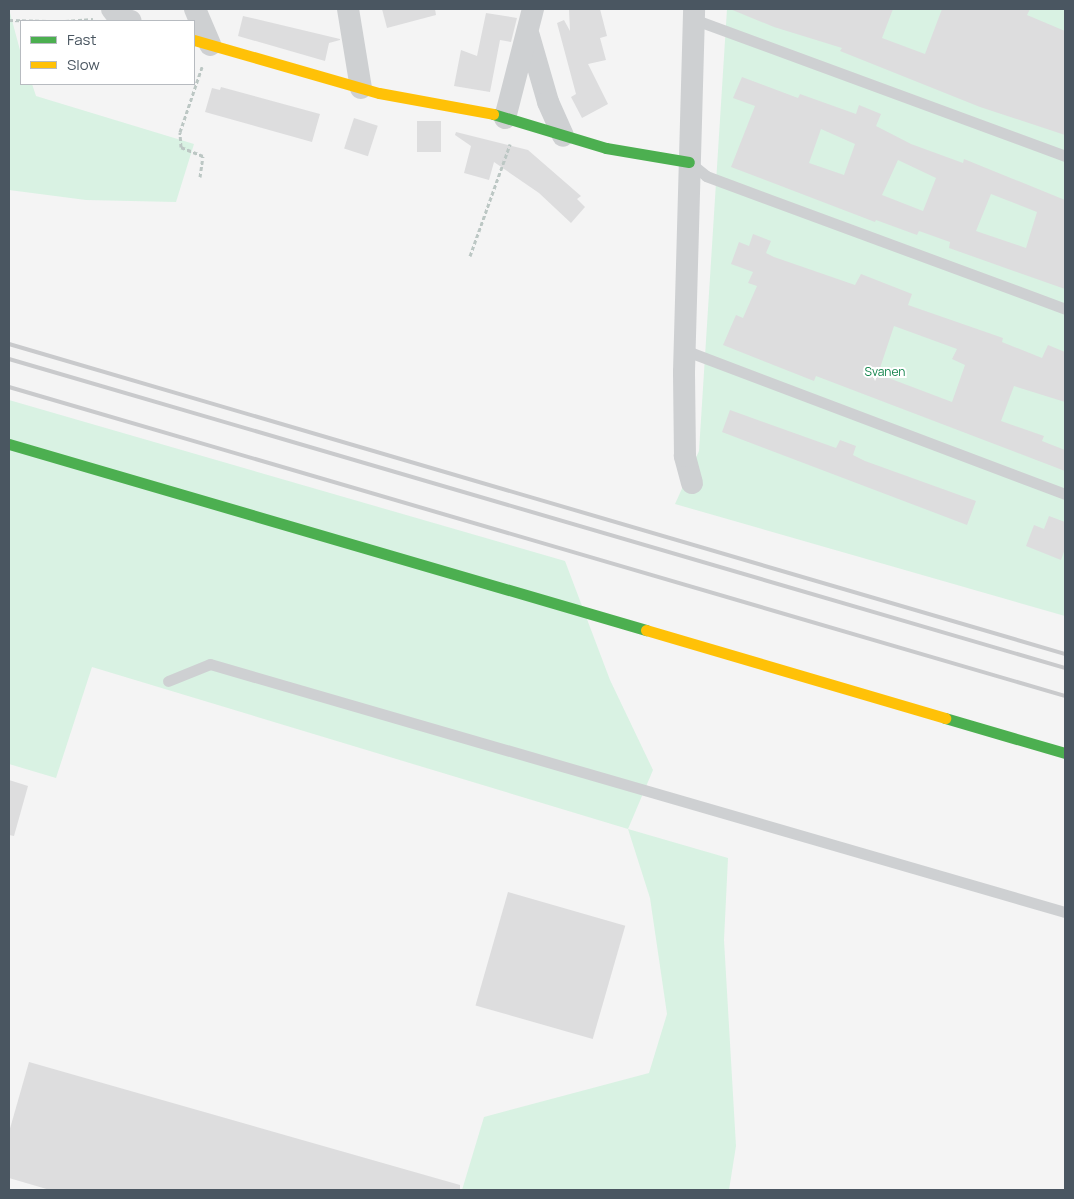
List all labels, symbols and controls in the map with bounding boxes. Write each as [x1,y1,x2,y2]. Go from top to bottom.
legend [20,20,195,85]
text: Fast [67,29,96,50]
text: Slow [67,54,100,75]
park label: Svanen [865,365,905,379]

